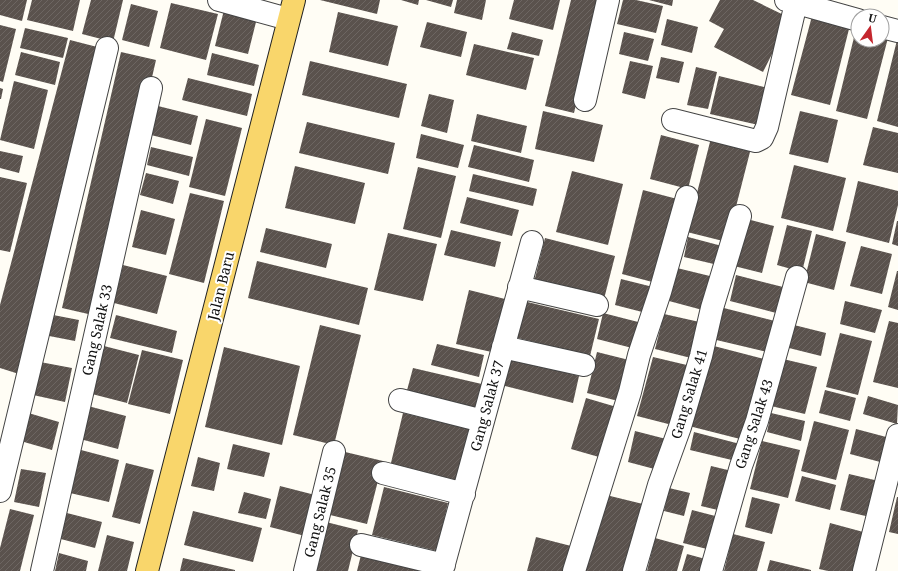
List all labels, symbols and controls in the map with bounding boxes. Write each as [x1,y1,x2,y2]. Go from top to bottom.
north arrow [850,8,890,48]
text: U [867,10,879,26]
street label: Jalan Baru [203,249,238,323]
street label: Gang Salak 33 [77,282,116,377]
street label: Gang Salak 41 [666,346,711,441]
street label: Gang Salak 37 [465,358,508,453]
street label: Gang Salak 43 [730,376,777,471]
street label: Gang Salak 35 [299,464,340,559]

